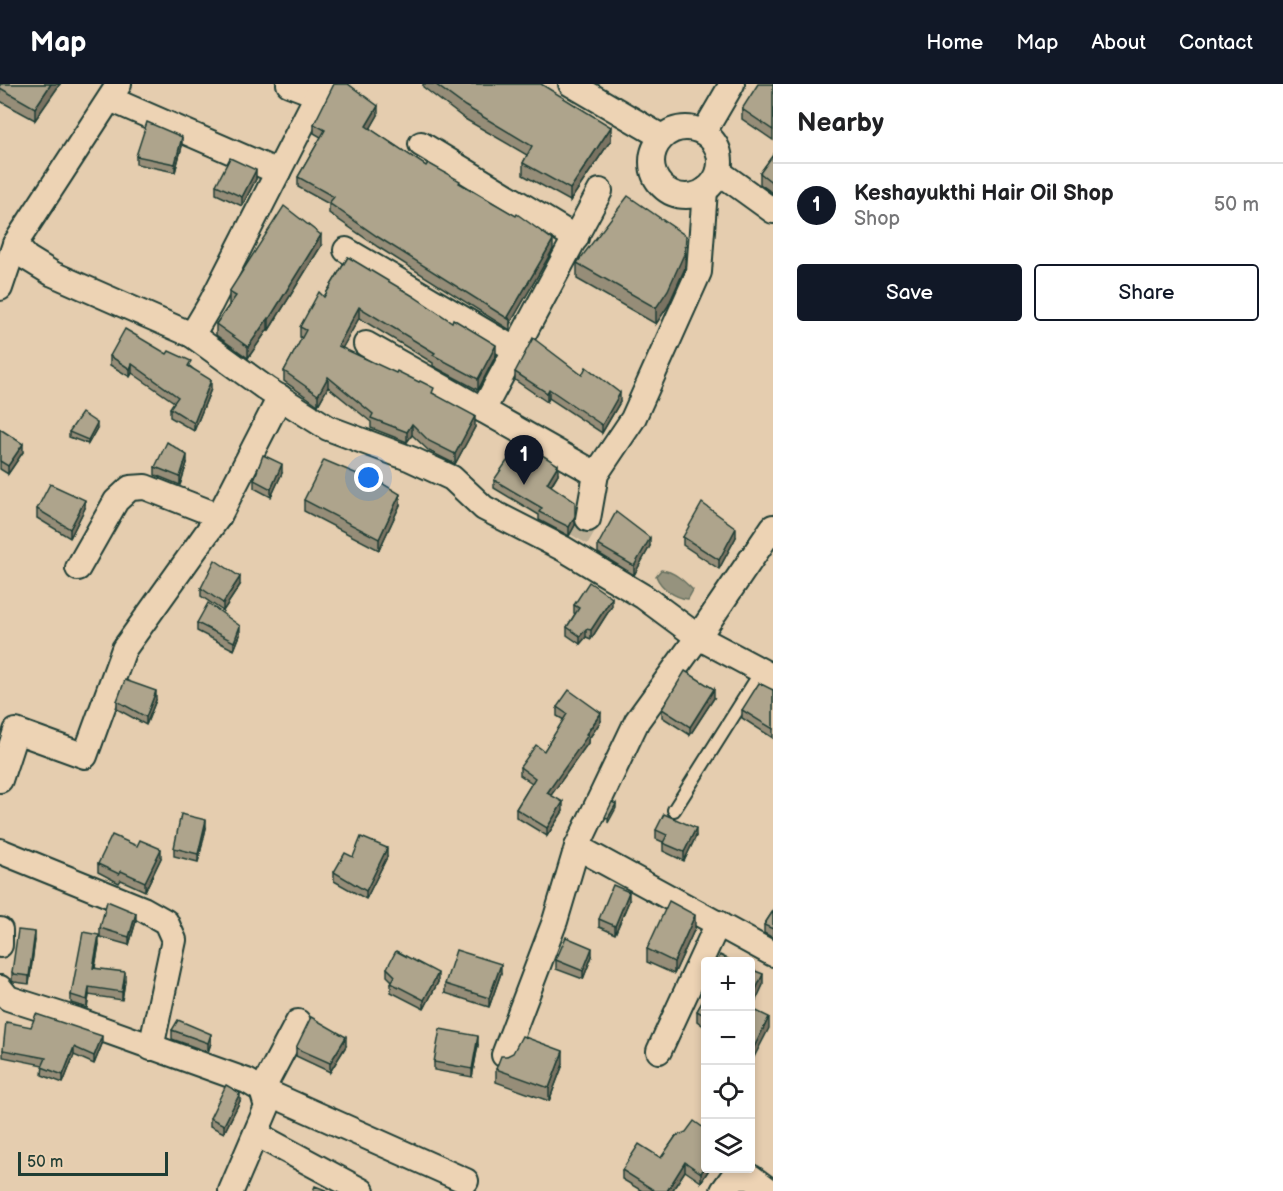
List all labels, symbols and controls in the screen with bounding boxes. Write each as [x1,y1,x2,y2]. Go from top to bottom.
text: Map [30,26,86,59]
text: Home [926,30,983,55]
text: Map [1016,30,1058,55]
text: About [1091,30,1146,55]
text: Contact [1179,30,1253,55]
text: Nearby [797,108,884,139]
text: Keshayukthi Hair Oil Shop [854,180,1114,207]
text: 1 [812,193,821,217]
text: 50 m [1214,193,1259,217]
text: Shop [854,207,900,231]
button: Save [797,264,1022,321]
button: Share [1034,264,1259,321]
pin: 1 [504,436,544,485]
your location [354,463,383,492]
map controls [701,957,755,1173]
button: + [701,957,755,1011]
button: − [701,1011,755,1065]
button: locate [701,1065,755,1119]
button: layers [701,1119,755,1173]
scale bar [18,1149,168,1176]
text: 50 m [27,1153,63,1172]

